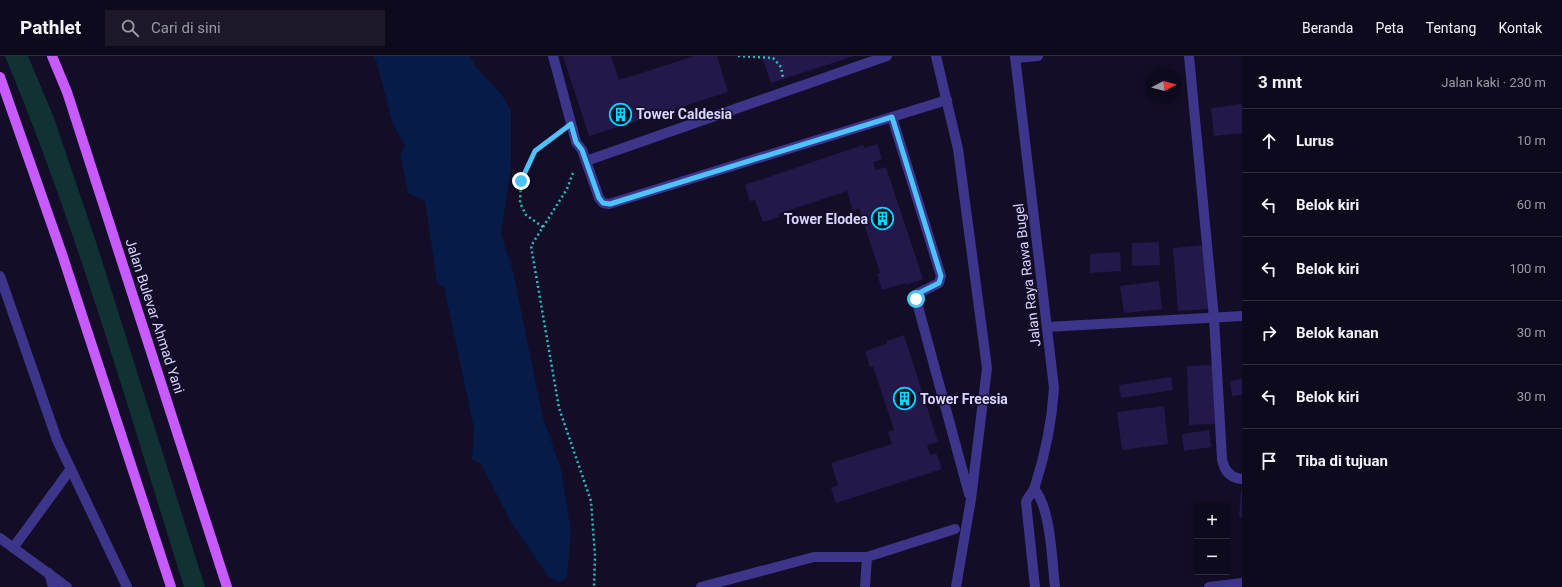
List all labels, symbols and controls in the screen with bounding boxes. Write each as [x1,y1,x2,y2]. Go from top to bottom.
search box [105,10,385,46]
text: Pathlet [20,16,81,39]
icon: search [119,17,141,39]
text: Cari di sini [151,19,221,37]
text: Beranda [1302,20,1353,36]
text: Peta [1375,20,1404,36]
text: Tentang [1426,20,1476,36]
text: Kontak [1498,20,1542,36]
north arrow [1146,68,1182,104]
text: 3 mnt [1258,72,1302,92]
text: Jalan kaki · 230 m [1441,75,1546,90]
building icon: Tower Caldesia [607,101,633,127]
place label: Tower Caldesia [636,106,733,122]
icon: ahead [1258,130,1280,152]
text: Lurus [1296,132,1334,150]
text: 10 m [1517,133,1546,148]
route end [512,172,530,190]
icon: left [1258,194,1280,216]
text: Belok kiri [1296,196,1359,214]
text: 60 m [1517,197,1546,212]
street label: Jalan Raya Rawa Bugel [1010,202,1044,348]
building icon: Tower Elodea [870,206,896,232]
place label: Tower Elodea [784,211,869,227]
street label: Jalan Bulevar Ahmad Yani [122,236,188,396]
icon: left [1258,258,1280,280]
text: Belok kiri [1296,260,1359,278]
text: 100 m [1509,261,1546,276]
route start [907,290,925,308]
icon: right [1258,322,1280,344]
text: Belok kanan [1296,324,1379,342]
text: 30 m [1517,325,1546,340]
building icon: Tower Freesia [891,386,917,412]
icon: left [1258,386,1280,408]
text: Belok kiri [1296,388,1359,406]
text: 30 m [1517,389,1546,404]
place label: Tower Freesia [920,391,1008,407]
icon: arrive [1258,450,1280,472]
text: Tiba di tujuan [1296,452,1388,470]
map controls [1194,503,1230,575]
button: + [1194,503,1230,539]
button: − [1194,539,1230,575]

